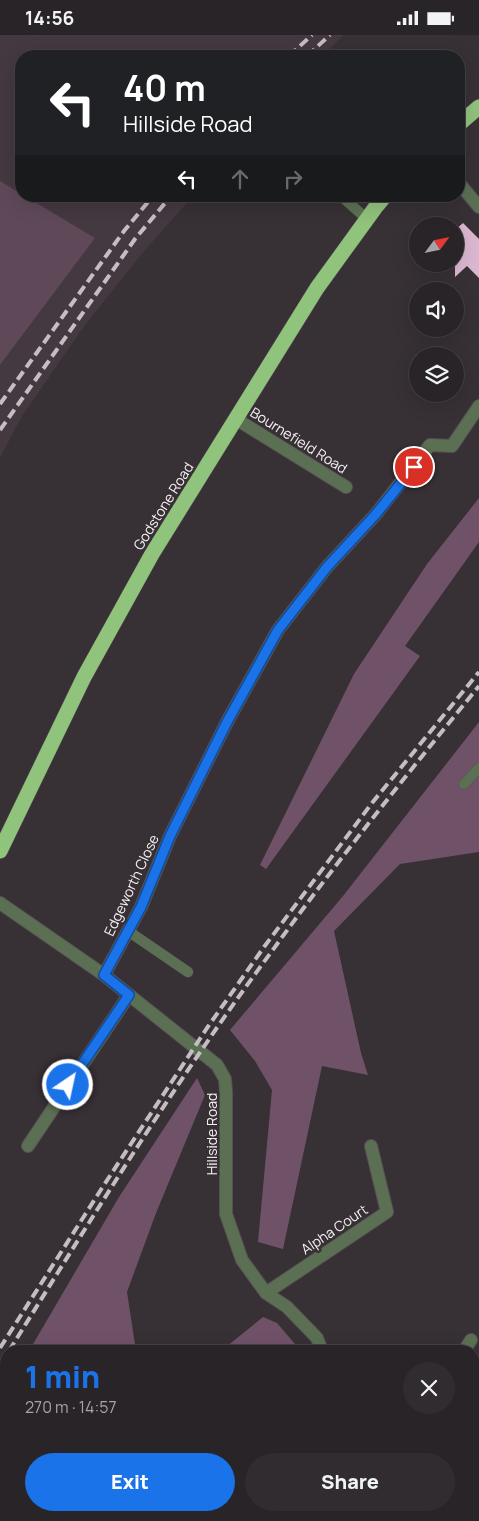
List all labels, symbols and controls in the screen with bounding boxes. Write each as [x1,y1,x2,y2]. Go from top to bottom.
text: 14:56 [25,5,74,31]
text: 40 m [123,64,206,112]
icon: left [40,70,105,135]
text: Hillside Road [123,109,253,139]
icon: left [173,165,201,193]
icon: ahead [226,165,254,193]
icon: right [279,165,307,193]
north arrow [409,217,464,273]
map controls [409,217,464,402]
button: sound [409,282,464,337]
button: layers [409,347,464,402]
street label: Bournefield Road [247,403,351,477]
pin [393,446,435,488]
icon: arrive [400,453,428,481]
street label: Godstone Road [128,459,198,553]
street label: Edgeworth Close [99,831,163,939]
position arrow [41,1058,93,1110]
street label: Hillside Road [202,1093,221,1175]
street label: Alpha Court [297,1199,371,1258]
text: 1 min [25,1356,100,1397]
button: close [403,1362,455,1414]
text: 270 m · 14:57 [25,1396,116,1418]
button: Exit [25,1453,235,1511]
button: Share [245,1453,455,1511]

